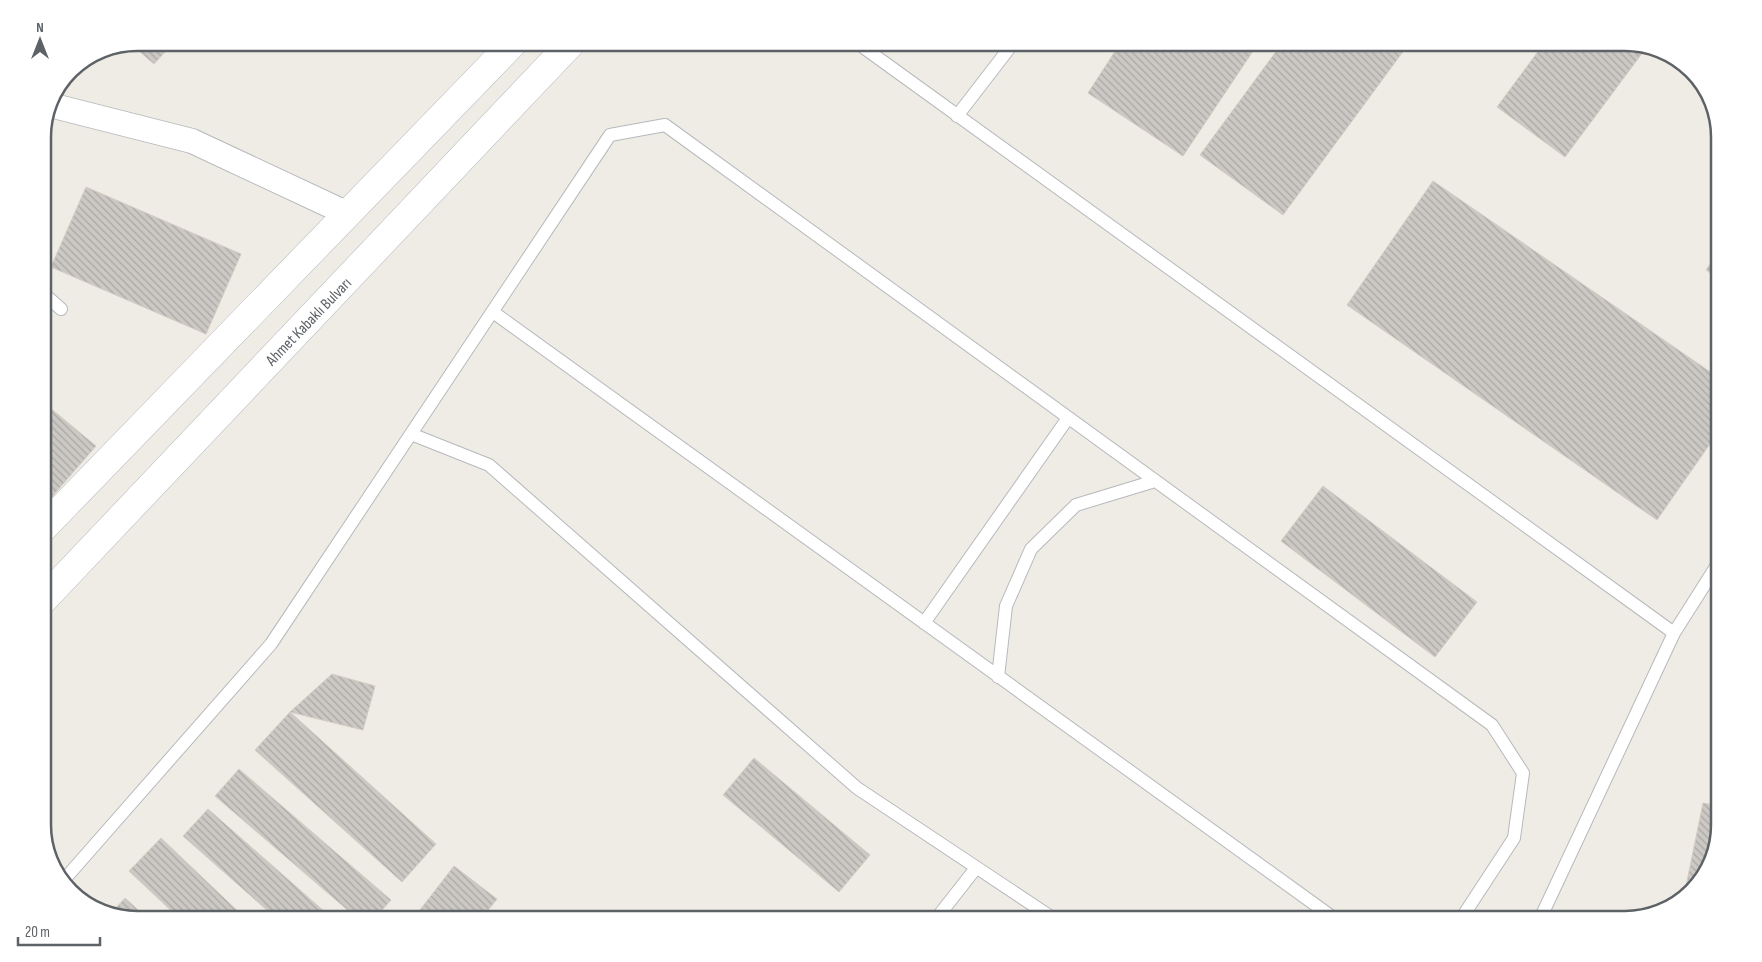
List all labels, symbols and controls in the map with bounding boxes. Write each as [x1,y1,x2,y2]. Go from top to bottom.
north arrow [15,15,65,65]
text: N [36,19,44,36]
street label: Ahmet Kabaklı Bulvarı [262,274,356,371]
scale bar [18,914,100,946]
text: 20 m [25,923,50,942]

